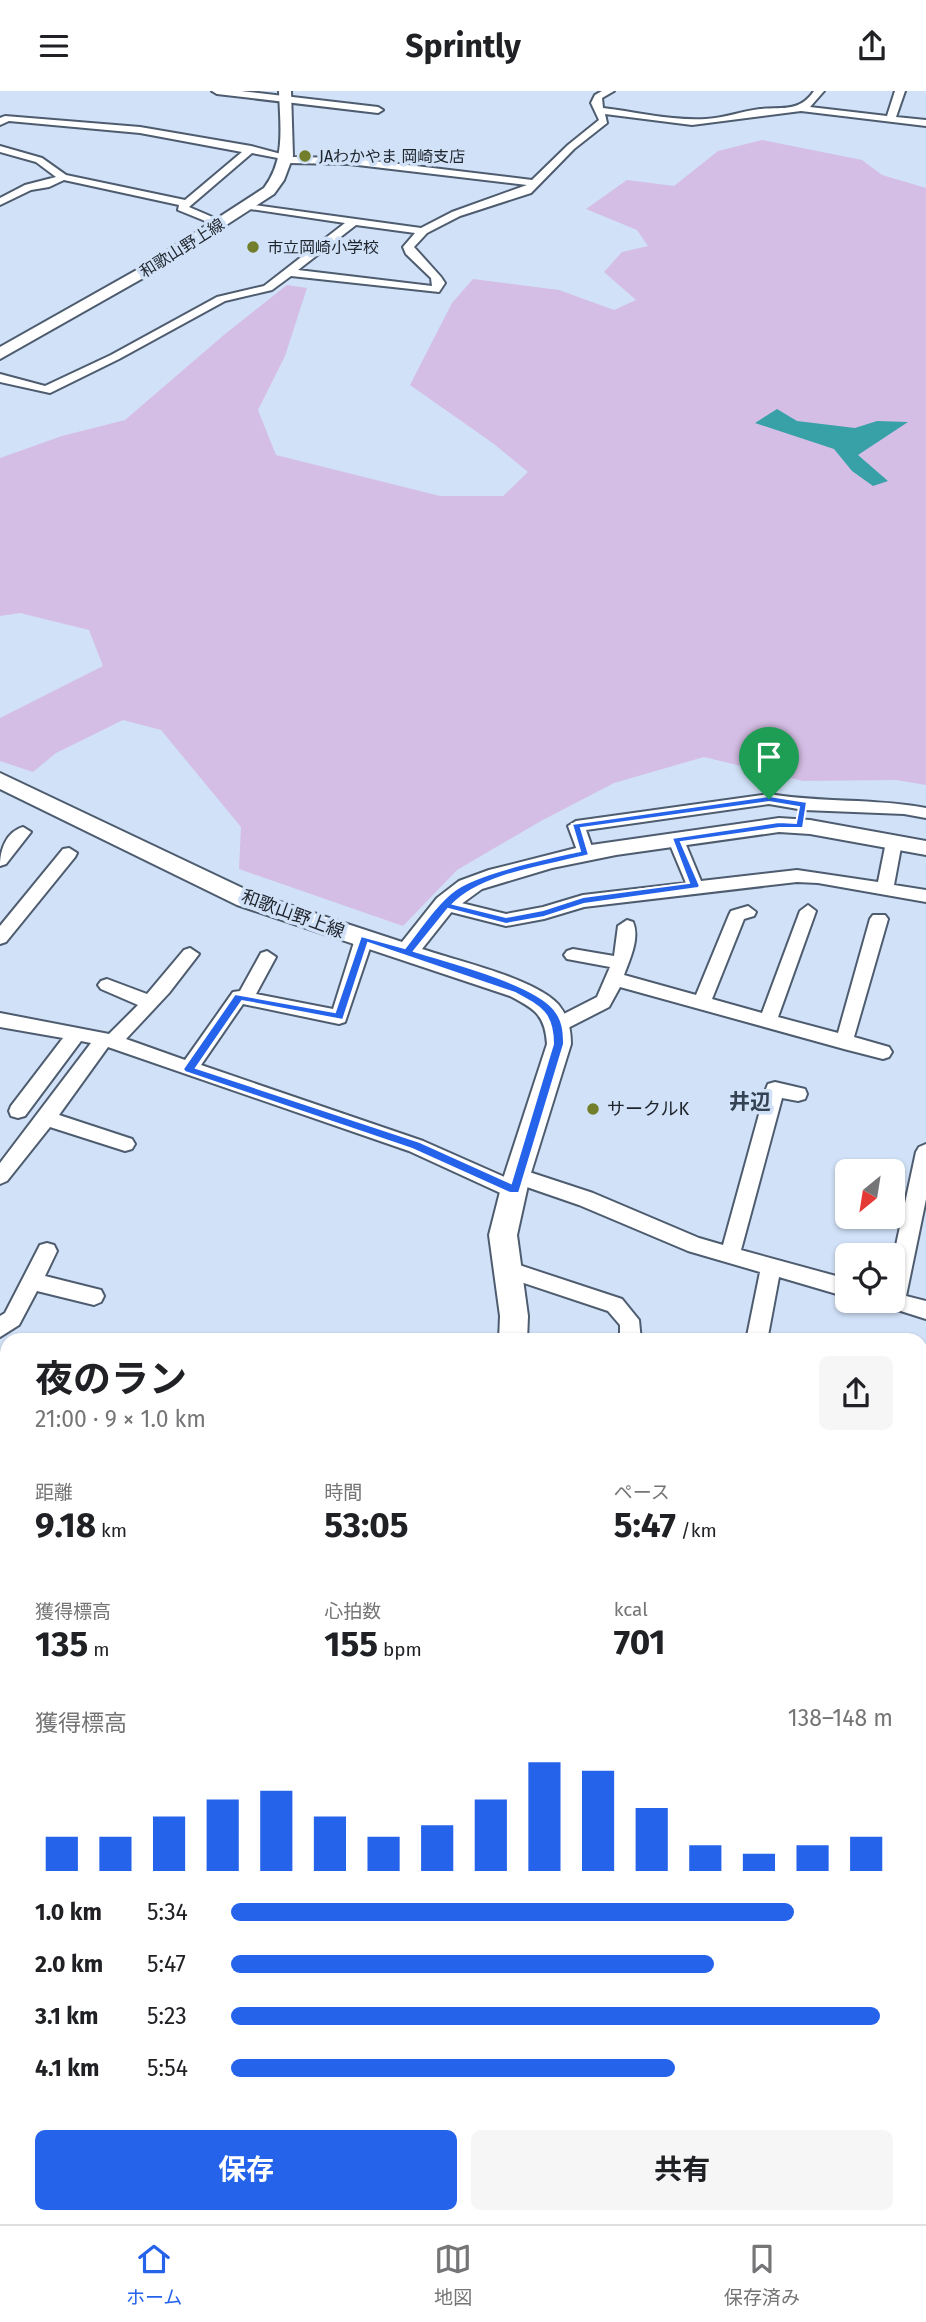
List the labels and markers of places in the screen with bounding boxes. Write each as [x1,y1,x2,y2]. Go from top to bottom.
place label: JAわかやま 岡崎支店 [319,147,465,166]
marker: JAわかやま 岡崎支店 [297,148,313,164]
place label: 市立岡崎小学校 [267,238,379,257]
marker: 市立岡崎小学校 [245,239,261,255]
pin [739,727,799,799]
place label: サークルK [607,1098,689,1120]
marker: サークルK [585,1101,601,1117]

